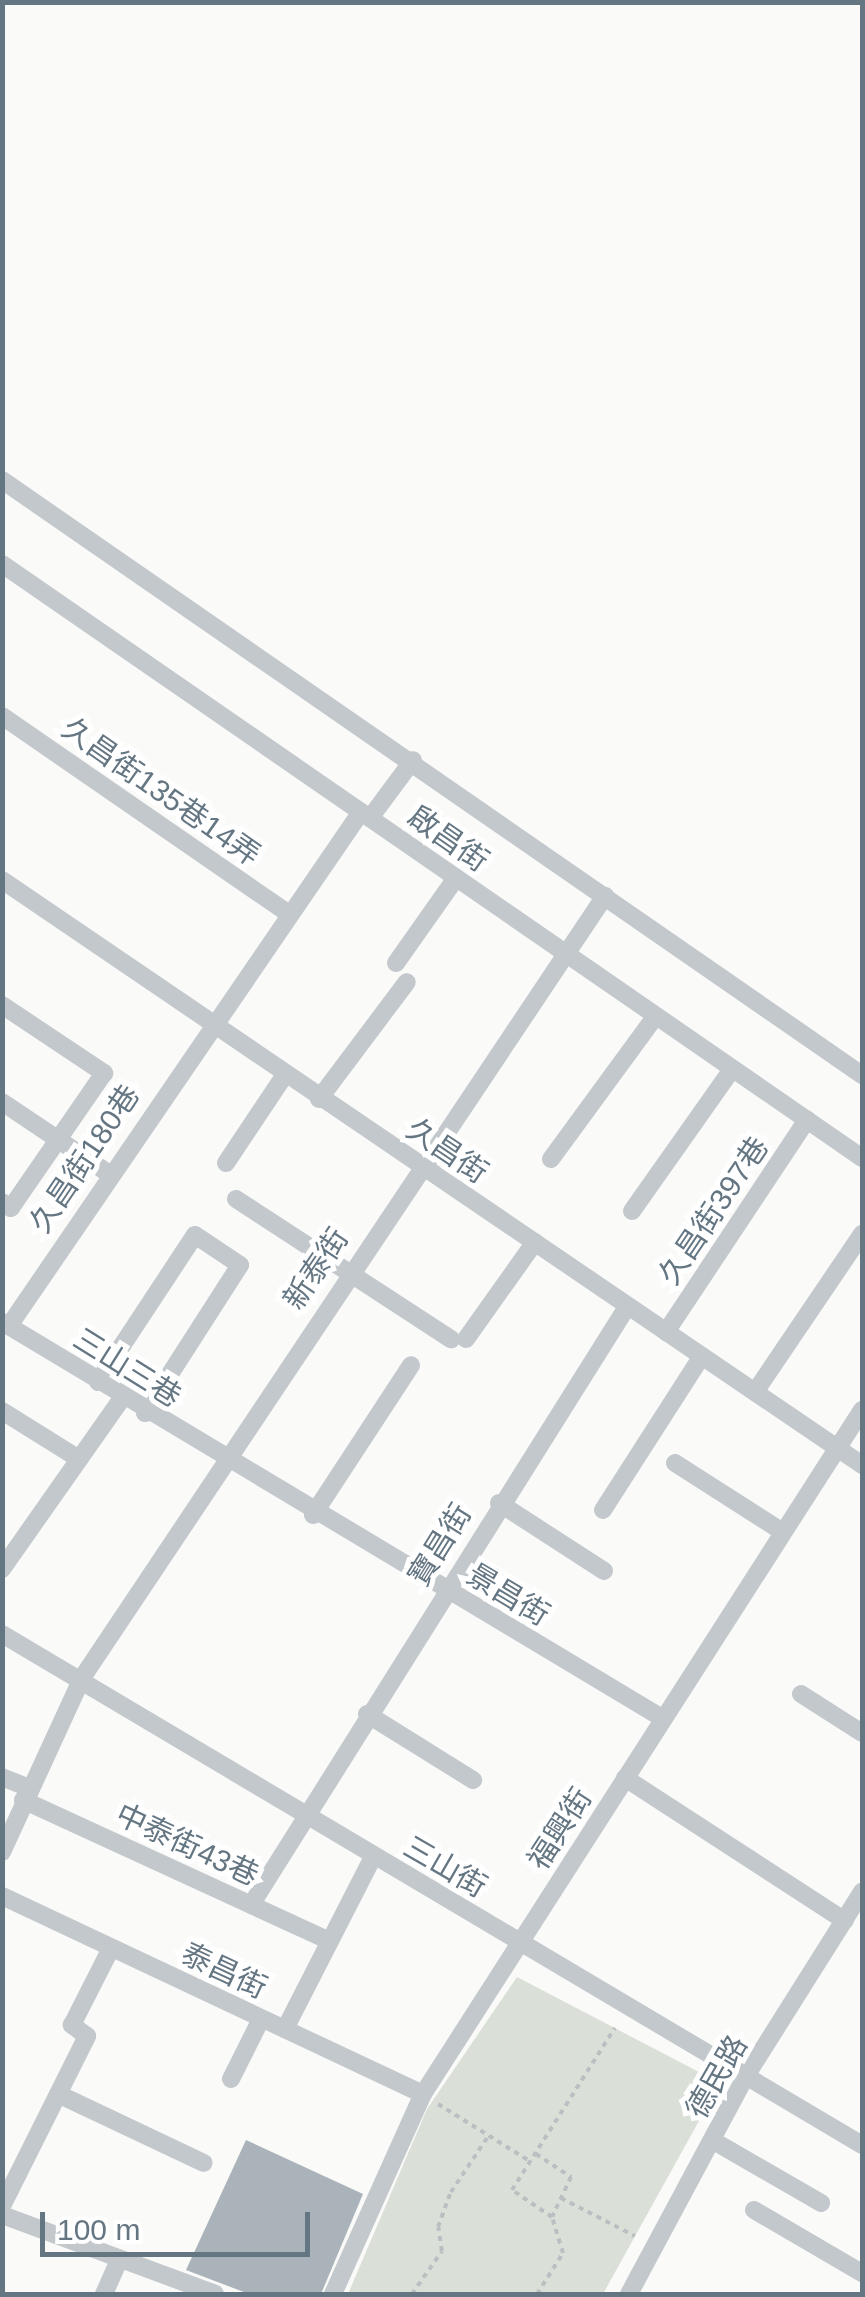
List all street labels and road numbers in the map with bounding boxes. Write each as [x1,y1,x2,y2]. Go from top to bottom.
street label: 久昌街135巷14弄 [55,710,267,874]
street label: 啟昌街 [401,798,495,880]
street label: 久昌街180巷 [23,1078,147,1240]
street label: 久昌街 [400,1111,494,1191]
street label: 久昌街397巷 [652,1130,776,1292]
street label: 新泰街 [276,1222,356,1316]
street label: 三山三巷 [67,1321,187,1415]
street label: 寶昌街 [401,1497,479,1593]
street label: 景昌街 [460,1556,556,1634]
street label: 福興街 [520,1781,600,1877]
street label: 中泰街43巷 [110,1796,264,1894]
street label: 三山街 [397,1829,493,1905]
street label: 泰昌街 [176,1936,272,2006]
street label: 德民路 [679,2029,755,2125]

